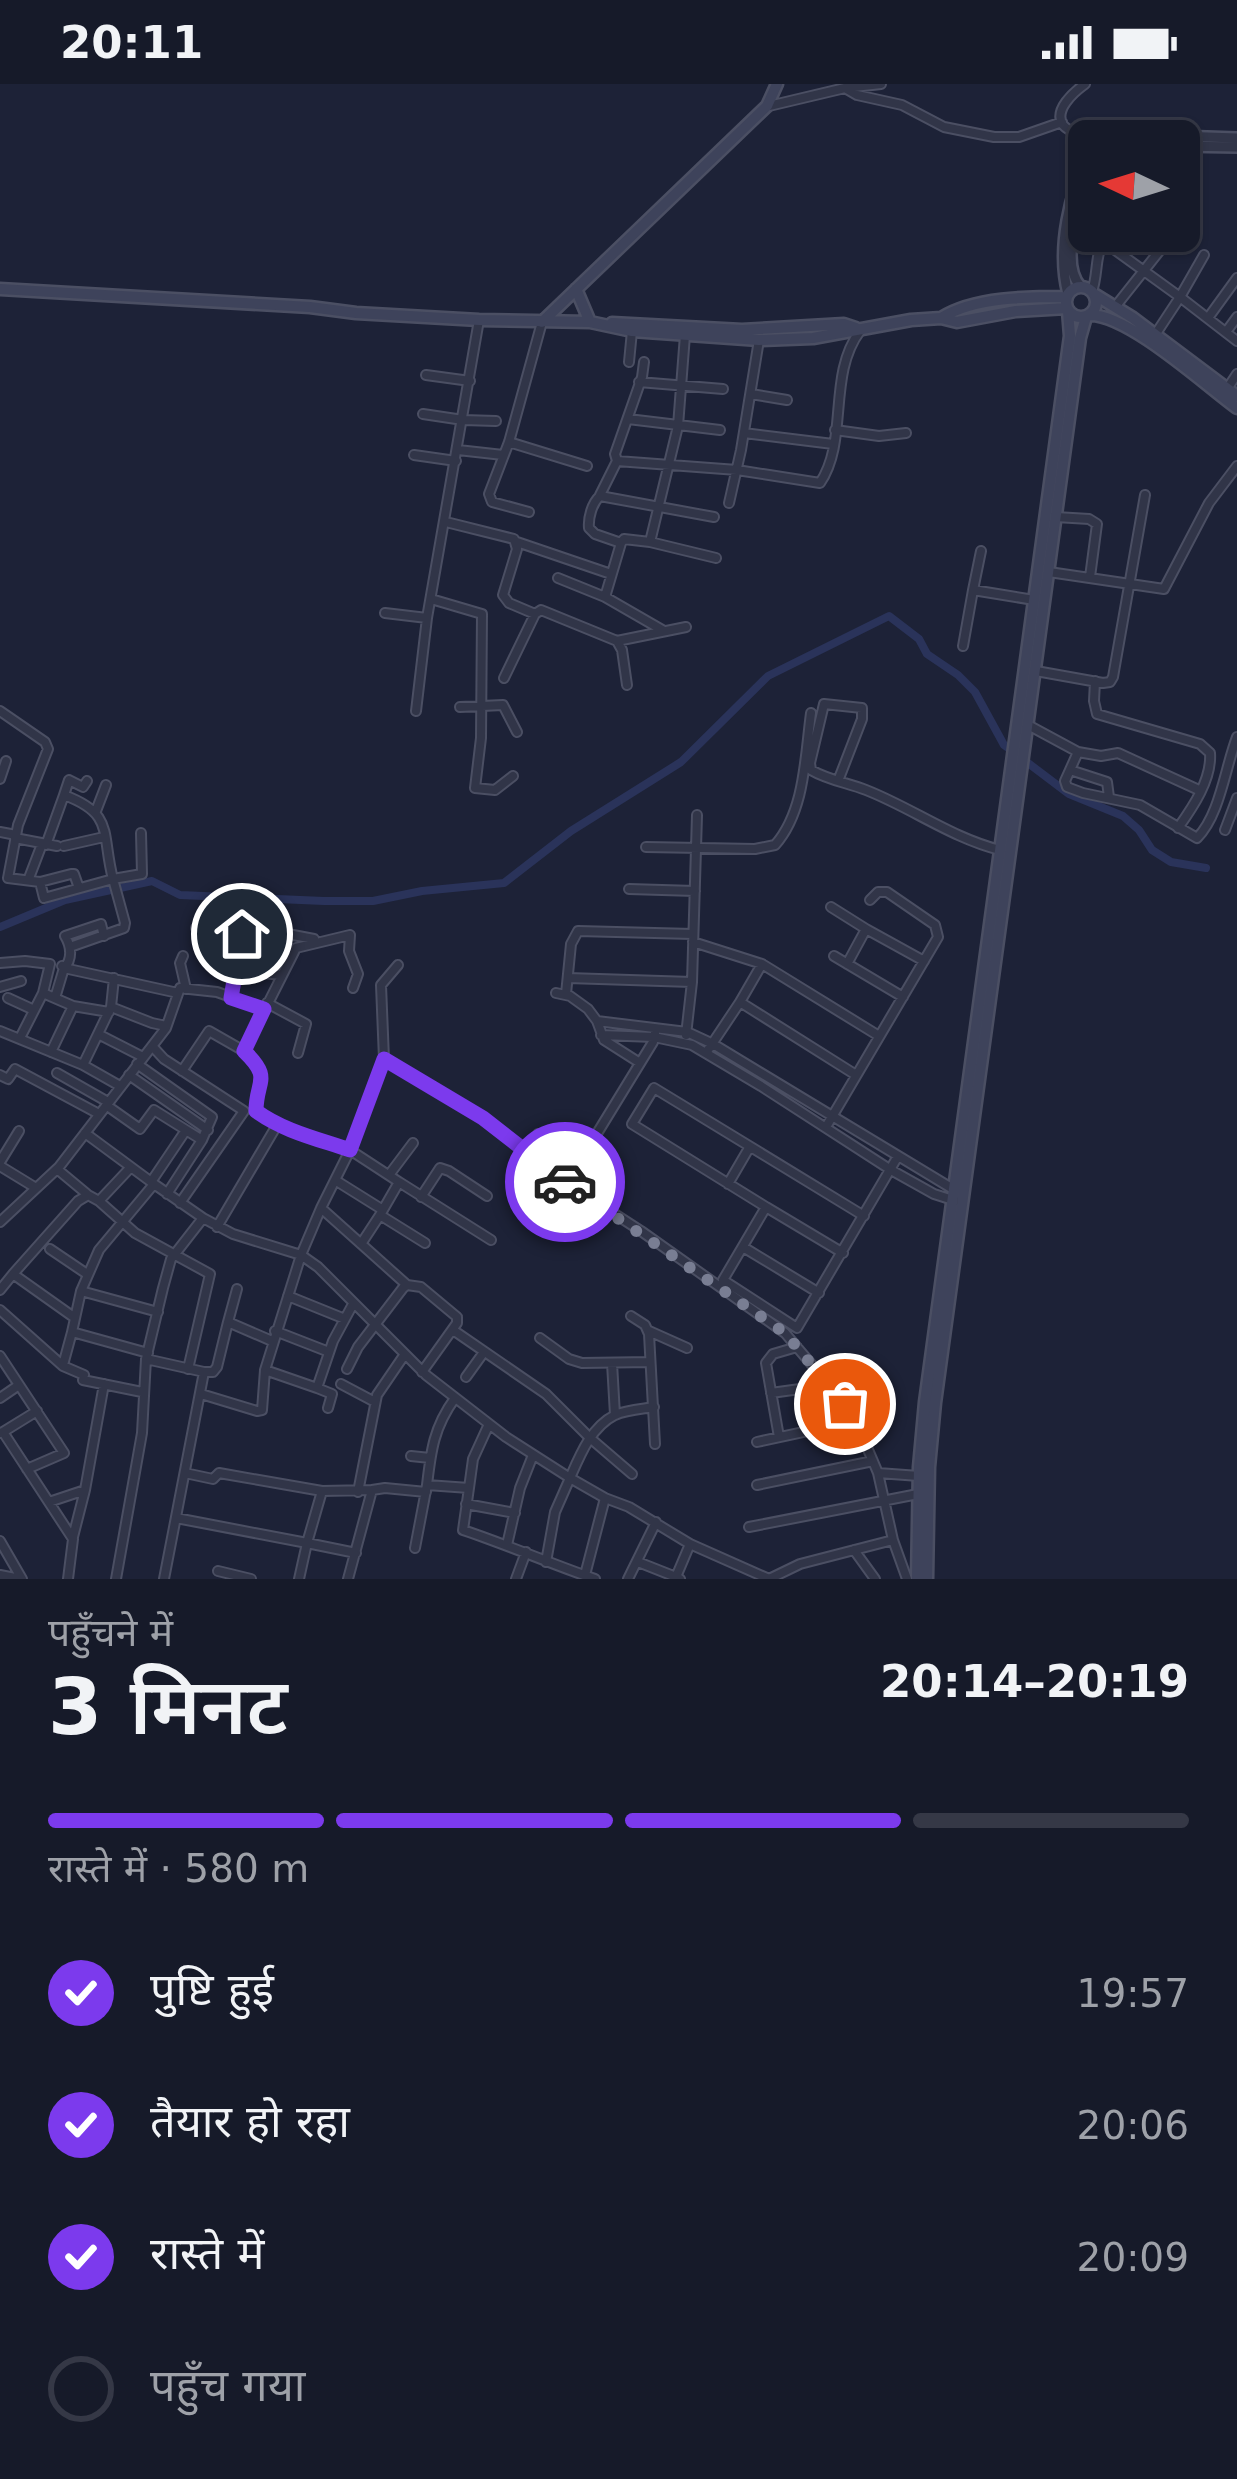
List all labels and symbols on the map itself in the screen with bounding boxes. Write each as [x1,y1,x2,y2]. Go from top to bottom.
north arrow [1068,120,1200,252]
pin [191,883,293,985]
courier [505,1122,625,1242]
pin [794,1353,896,1455]

